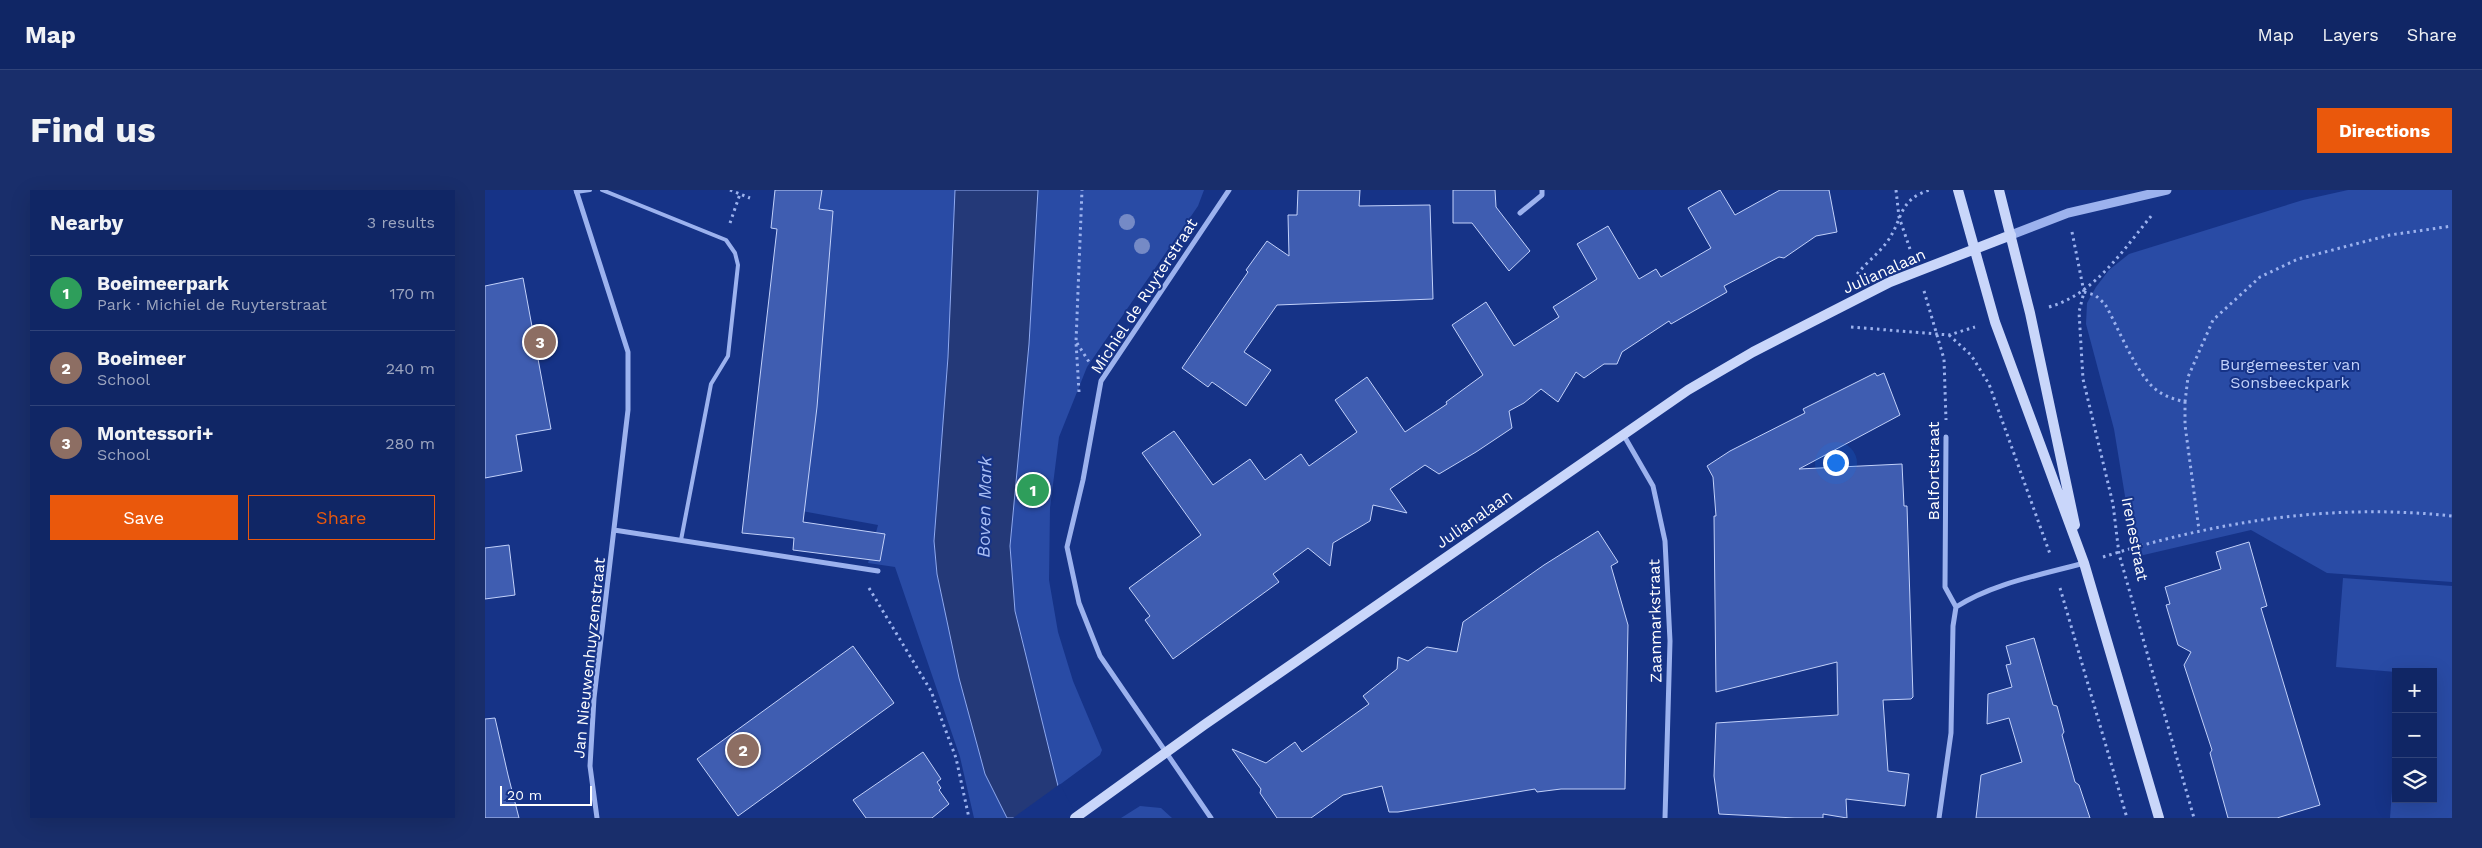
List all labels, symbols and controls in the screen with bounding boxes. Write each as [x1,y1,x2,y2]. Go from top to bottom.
text: Map [25,21,76,49]
text: Map [2257,24,2294,45]
text: Layers [2322,24,2379,45]
text: Share [2407,24,2457,45]
button: Directions [2317,108,2452,153]
text: Find us [30,109,156,151]
text: Nearby [50,210,123,235]
text: 3 results [367,213,435,232]
street label: Michiel de Ruyterstraat [1087,214,1202,377]
street label: Julianalaan [1840,244,1928,298]
text: Boeimeerpark [97,272,229,295]
text: 1 [63,284,69,303]
text: 170 m [389,284,435,303]
text: Park · Michiel de Ruyterstraat [97,295,327,314]
pin: 3 [524,323,556,361]
text: Boeimeer [97,347,186,370]
park label: Burgemeester van Sonsbeeckpark [2220,355,2360,392]
text: 2 [61,359,71,378]
text: 240 m [386,359,435,378]
text: School [97,370,150,389]
street label: Balfortstraat [1924,421,1943,520]
text: Montessori+ [97,422,213,445]
text: 3 [61,434,71,453]
text: 280 m [385,434,435,453]
text: School [97,445,150,464]
your location [1823,450,1849,476]
water label: Boven Mark [973,455,995,558]
pin: 1 [1017,471,1049,509]
street label: Julianalaan [1432,486,1516,552]
button: Save [50,495,238,540]
button: Share [248,495,435,540]
street label: Irenestraat [2118,495,2153,583]
street label: Jan Nieuwenhuyzenstraat [569,556,609,759]
street label: Zaanmarkstraat [1644,559,1666,683]
map controls [2392,668,2437,803]
button: + [2392,668,2437,713]
button: − [2392,713,2437,758]
pin: 2 [727,731,759,769]
button: layers [2392,758,2437,803]
scale bar [500,783,593,806]
text: 20 m [507,787,542,803]

